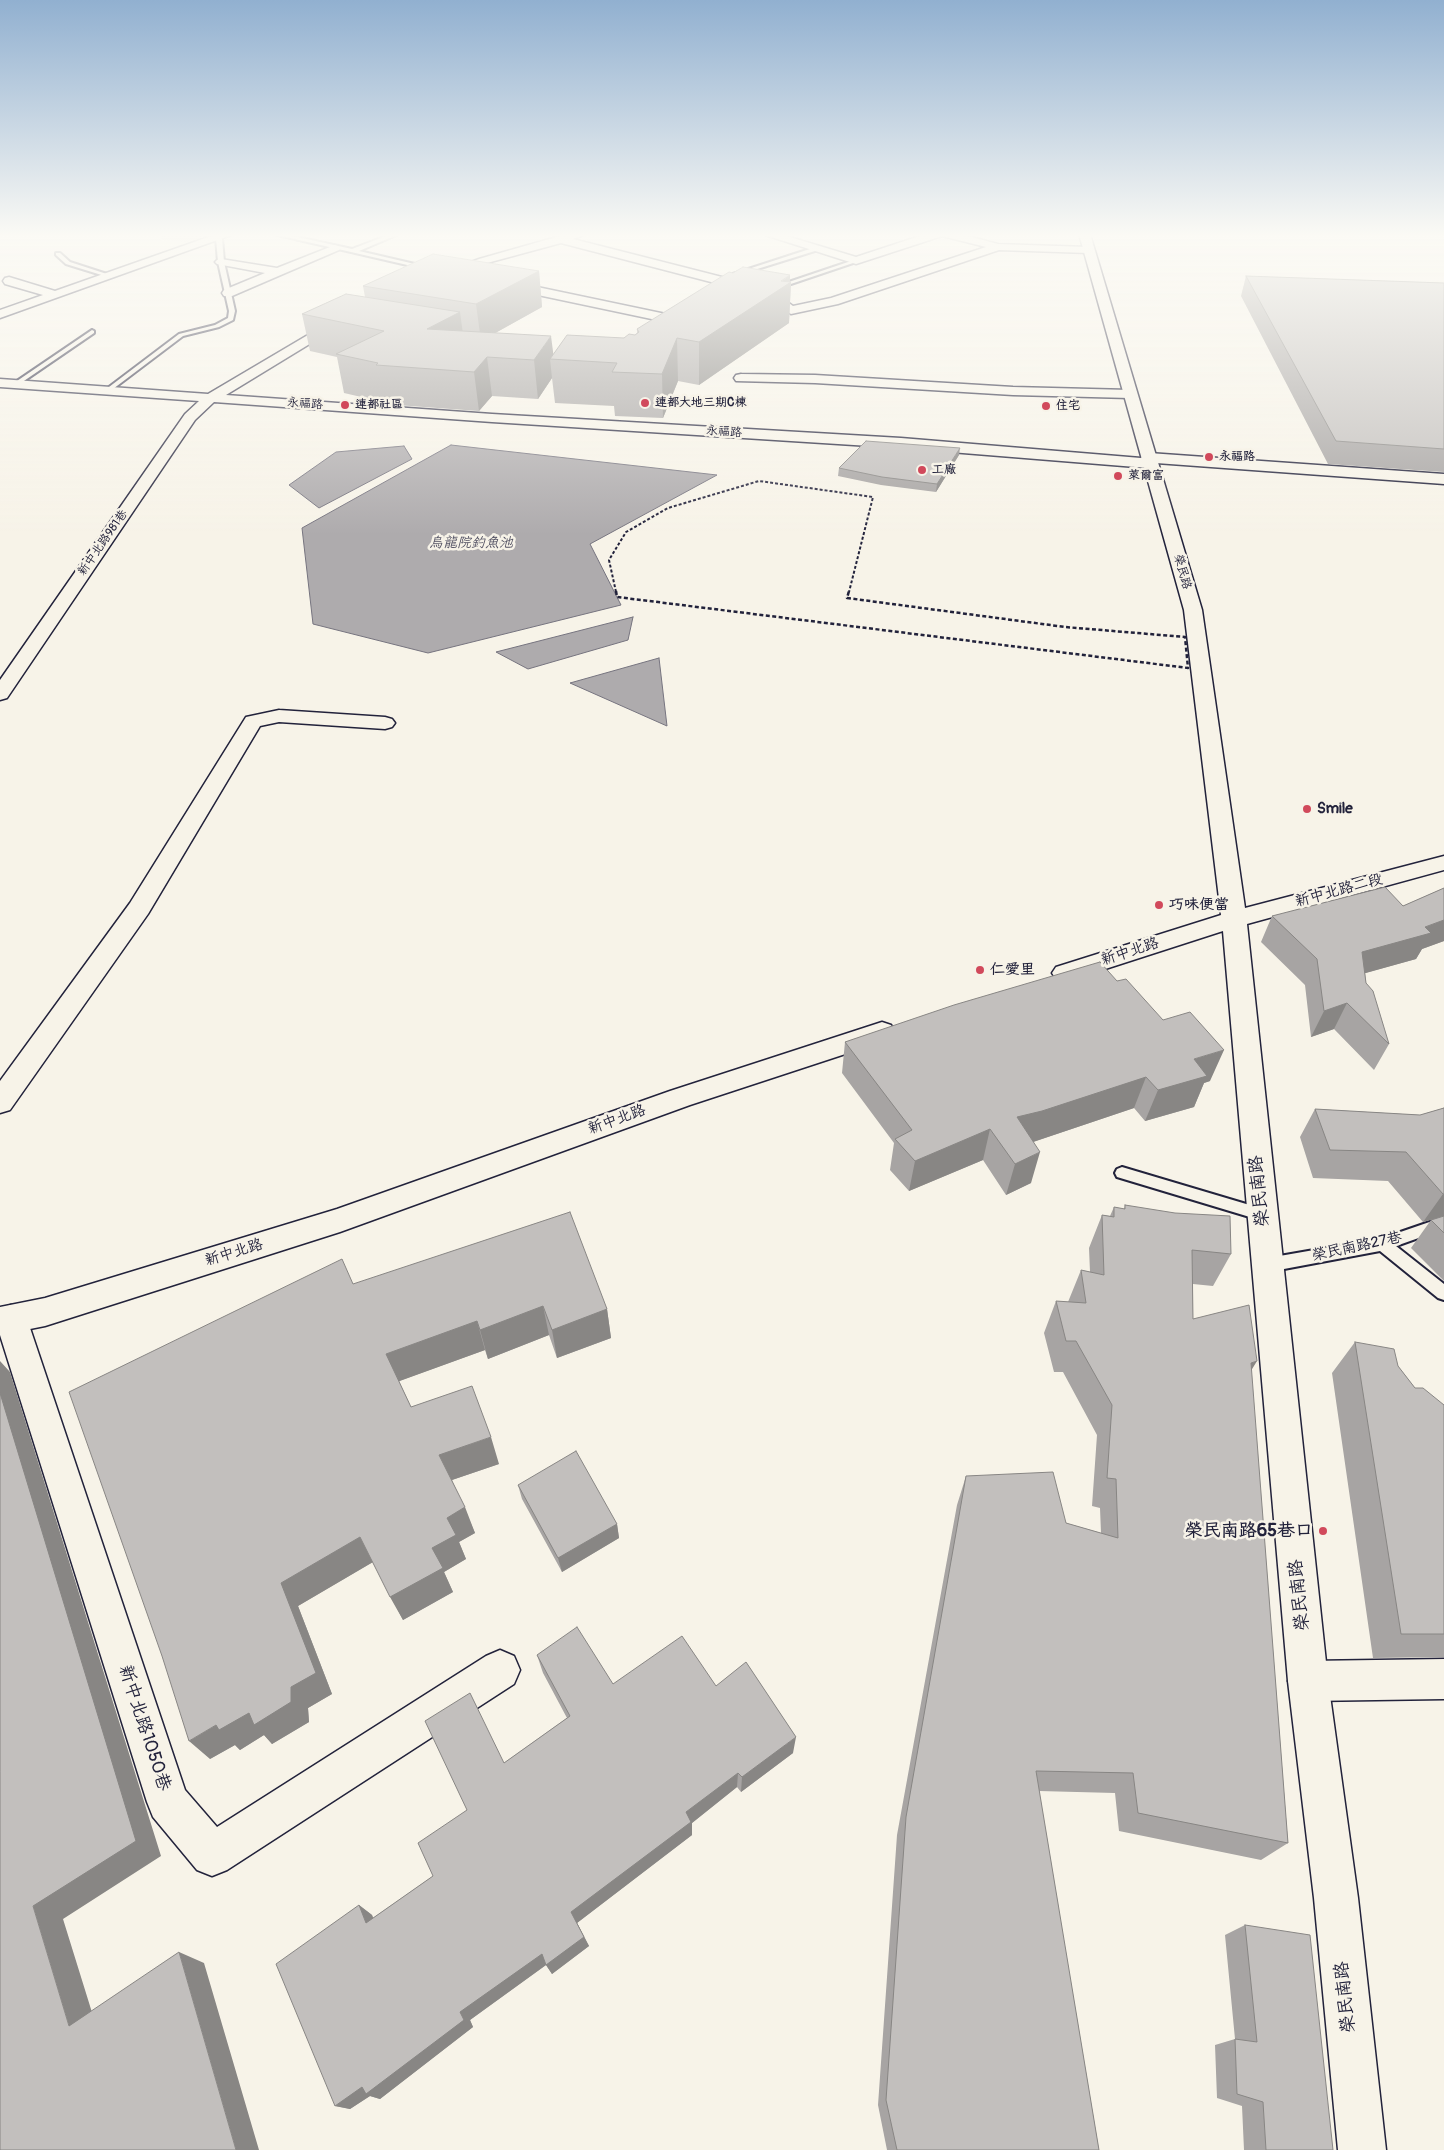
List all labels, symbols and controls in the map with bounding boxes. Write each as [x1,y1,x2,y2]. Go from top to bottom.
street label: 永福路 [287,396,323,412]
place label: 連都大地三期C棟 [655,396,746,410]
marker: 連都大地三期C棟 [639,397,651,409]
place label: 連都社區 [355,398,403,412]
marker: 連都社區 [339,399,351,411]
place label: 住宅 [1056,399,1080,413]
marker: 住宅 [1040,400,1052,412]
street label: 永福路 [706,424,742,440]
place label: 永福路 [1219,450,1255,464]
marker: 永福路 [1203,451,1215,463]
place label: 工廠 [932,463,956,477]
marker: 工廠 [916,464,928,476]
place label: 萊爾富 [1128,469,1164,483]
marker: 萊爾富 [1112,470,1124,482]
street label: 新中北路981巷 [75,507,131,579]
water label: 烏龍院釣魚池 [429,535,513,551]
street label: 榮民路 [1170,553,1194,591]
place label: Smile [1317,800,1353,818]
marker: Smile [1301,803,1313,815]
street label: 新中北路二段 [1293,871,1385,911]
place label: 巧味便當 [1169,896,1229,914]
marker: 巧味便當 [1153,899,1165,911]
street label: 新中北路 [1099,934,1161,970]
place label: 仁愛里 [990,961,1035,979]
marker: 仁愛里 [974,964,986,976]
street label: 新中北路 [586,1101,648,1139]
street label: 榮民南路 [1245,1154,1275,1228]
street label: 榮民南路27巷 [1310,1229,1404,1265]
street label: 新中北路 [203,1236,265,1270]
place label: 榮民南路65巷口 [1185,1520,1313,1542]
marker: 榮民南路65巷口 [1317,1525,1329,1537]
street label: 榮民南路 [1285,1558,1315,1632]
street label: 新中北路1050巷 [113,1662,175,1794]
street label: 榮民南路 [1331,1960,1361,2034]

